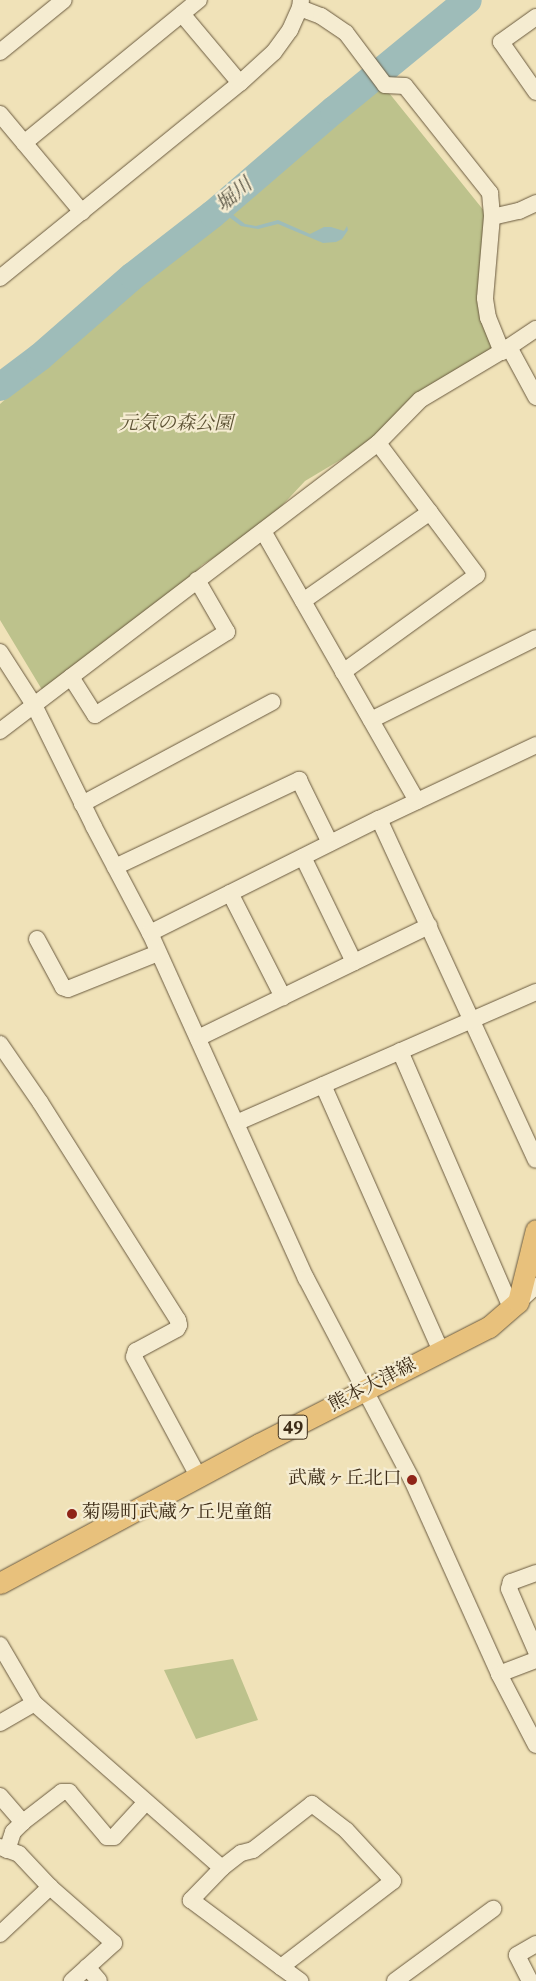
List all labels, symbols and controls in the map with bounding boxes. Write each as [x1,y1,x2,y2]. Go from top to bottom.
water label: 堀川 [212,174,258,218]
park label: 元気の森公園 [119,414,233,436]
street label: 熊本大津線 [326,1354,420,1418]
road number: 49 [277,1411,309,1442]
place label: 武蔵ヶ丘北口 [288,1469,402,1491]
marker: 武蔵ヶ丘北口 [406,1474,418,1486]
place label: 菊陽町武蔵ケ丘児童館 [82,1503,272,1525]
marker: 菊陽町武蔵ケ丘児童館 [66,1508,78,1520]

